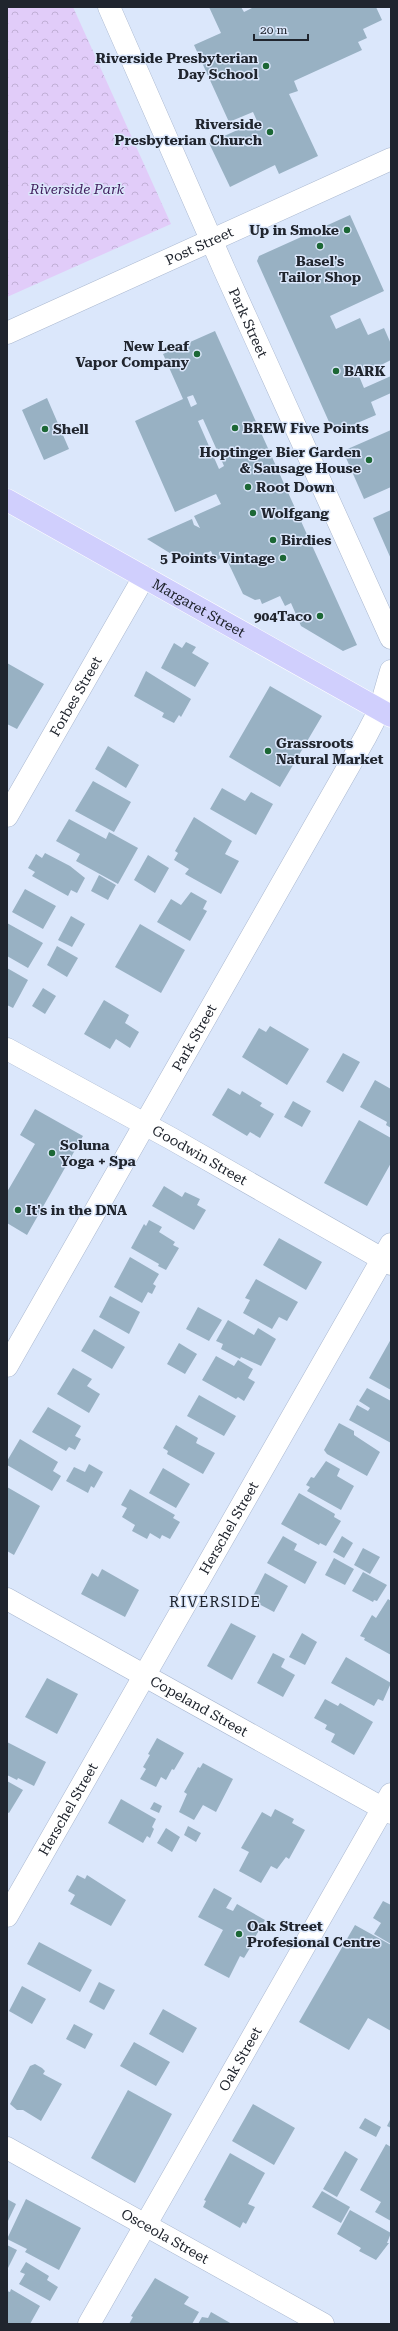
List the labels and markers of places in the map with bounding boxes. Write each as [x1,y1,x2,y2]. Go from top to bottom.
place label: Riverside Presbyterian Day School [96,50,259,82]
marker: Riverside Presbyterian Day School [261,61,271,71]
place label: Riverside Presbyterian Church [115,116,263,148]
marker: Riverside Presbyterian Church [265,127,275,137]
place label: Up in Smoke [249,222,339,238]
marker: Up in Smoke [342,225,352,235]
marker: Basel's Tailor Shop [315,241,325,251]
place label: Basel's Tailor Shop [279,253,361,285]
place label: New Leaf Vapor Company [75,338,190,370]
marker: New Leaf Vapor Company [192,349,202,359]
place label: BARK [344,363,385,379]
marker: BARK [331,366,341,376]
place label: BREW Five Points [243,420,369,436]
place label: Shell [53,421,89,437]
marker: BREW Five Points [230,423,240,433]
marker: Shell [40,424,50,434]
place label: Hoptinger Bier Garden & Sausage House [200,444,362,476]
marker: Hoptinger Bier Garden & Sausage House [364,455,374,465]
place label: Root Down [256,479,336,495]
marker: Root Down [243,482,253,492]
place label: Wolfgang [261,505,329,521]
marker: Wolfgang [248,508,258,518]
place label: Birdies [281,532,331,548]
marker: Birdies [268,535,278,545]
place label: 5 Points Vintage [160,550,275,566]
marker: 5 Points Vintage [278,553,288,563]
place label: 904Taco [254,608,312,624]
marker: 904Taco [315,611,325,621]
place label: Grassroots Natural Market [276,735,384,767]
marker: Grassroots Natural Market [263,746,273,756]
place label: Soluna Yoga + Spa [60,1137,136,1169]
marker: Soluna Yoga + Spa [47,1148,57,1158]
place label: It's in the DNA [26,1202,127,1218]
marker: It's in the DNA [13,1205,23,1215]
place label: Oak Street Profesional Centre [247,1918,381,1950]
marker: Oak Street Profesional Centre [234,1929,244,1939]

